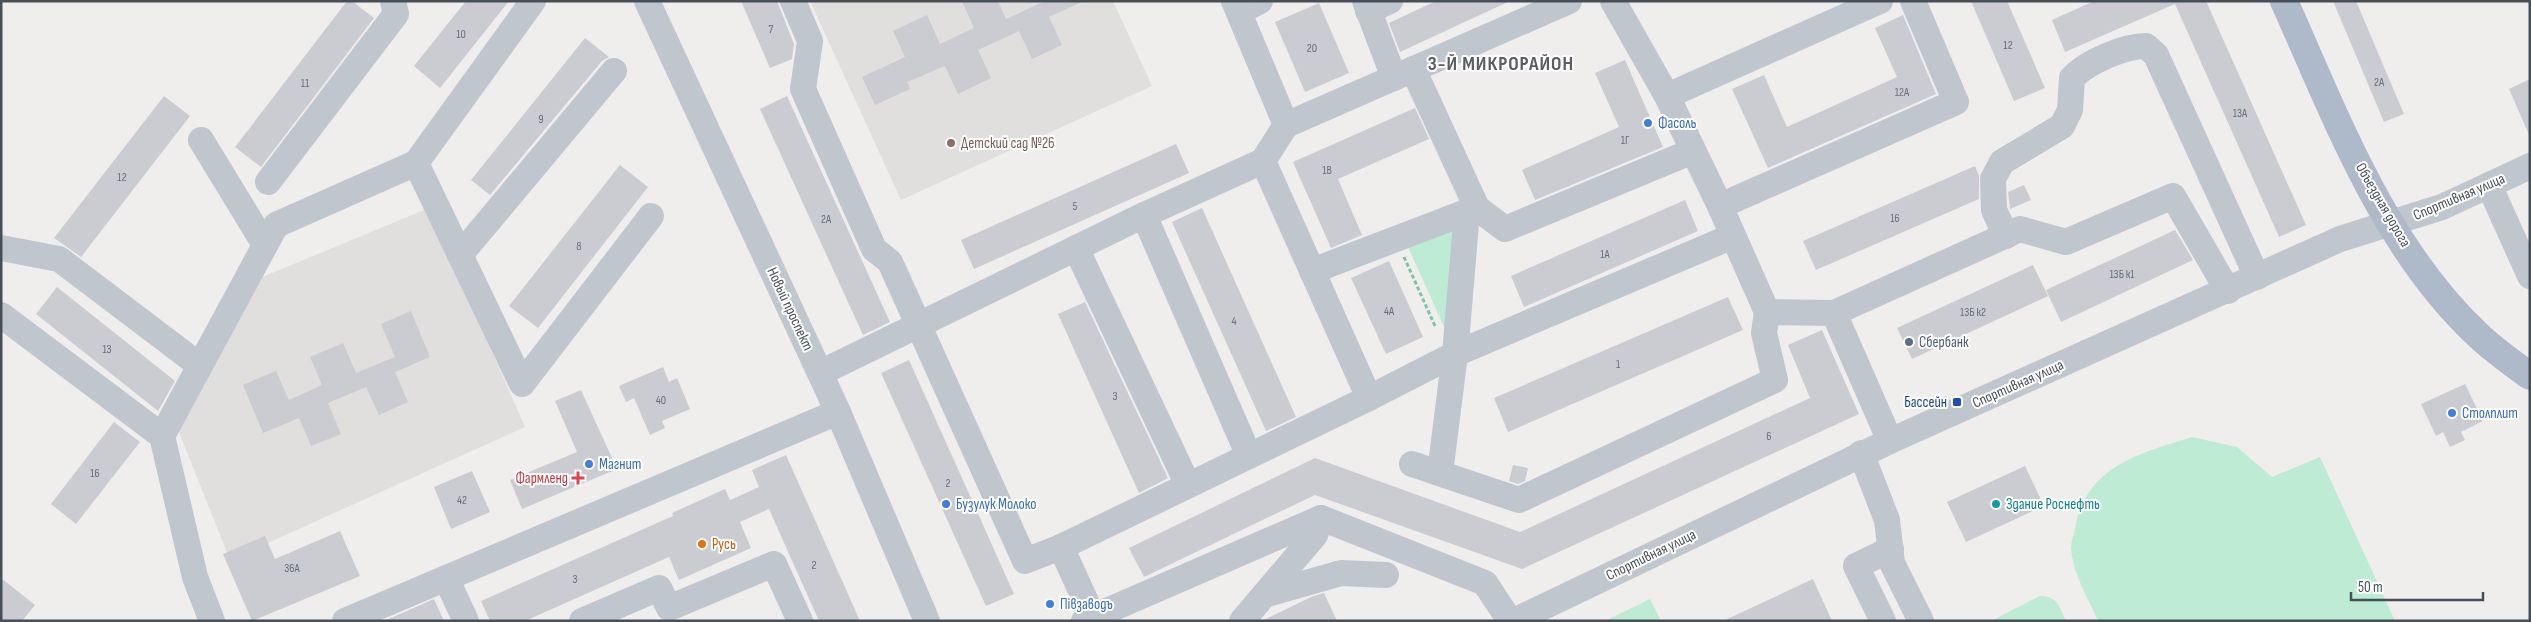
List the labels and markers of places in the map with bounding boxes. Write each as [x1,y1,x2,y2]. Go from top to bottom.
place label: Фасоль [1658,114,1697,133]
marker: Фасоль [1642,117,1654,129]
place label: Детский сад №26 [961,134,1055,153]
marker: Детский сад №26 [945,137,957,149]
place label: Сбербанк [1919,333,1969,352]
marker: Сбербанк [1903,336,1915,348]
place label: Бассейн [1904,393,1947,412]
marker: Бассейн [1951,396,1963,408]
place label: Столплит [2462,404,2518,423]
marker: Столплит [2446,407,2458,419]
place label: Магнит [599,455,641,474]
marker: Магнит [583,458,595,470]
place label: Фармленд [515,469,568,488]
marker: Фармленд [572,472,584,484]
place label: Бузулук Молоко [956,495,1036,514]
place label: Здание Роснефть [2006,495,2100,514]
marker: Бузулук Молоко [940,498,952,510]
marker: Здание Роснефть [1990,498,2002,510]
place label: Русь [712,535,736,554]
marker: Русь [696,538,708,550]
place label: Півзаводъ [1060,595,1113,614]
marker: Півзаводъ [1044,598,1056,610]

